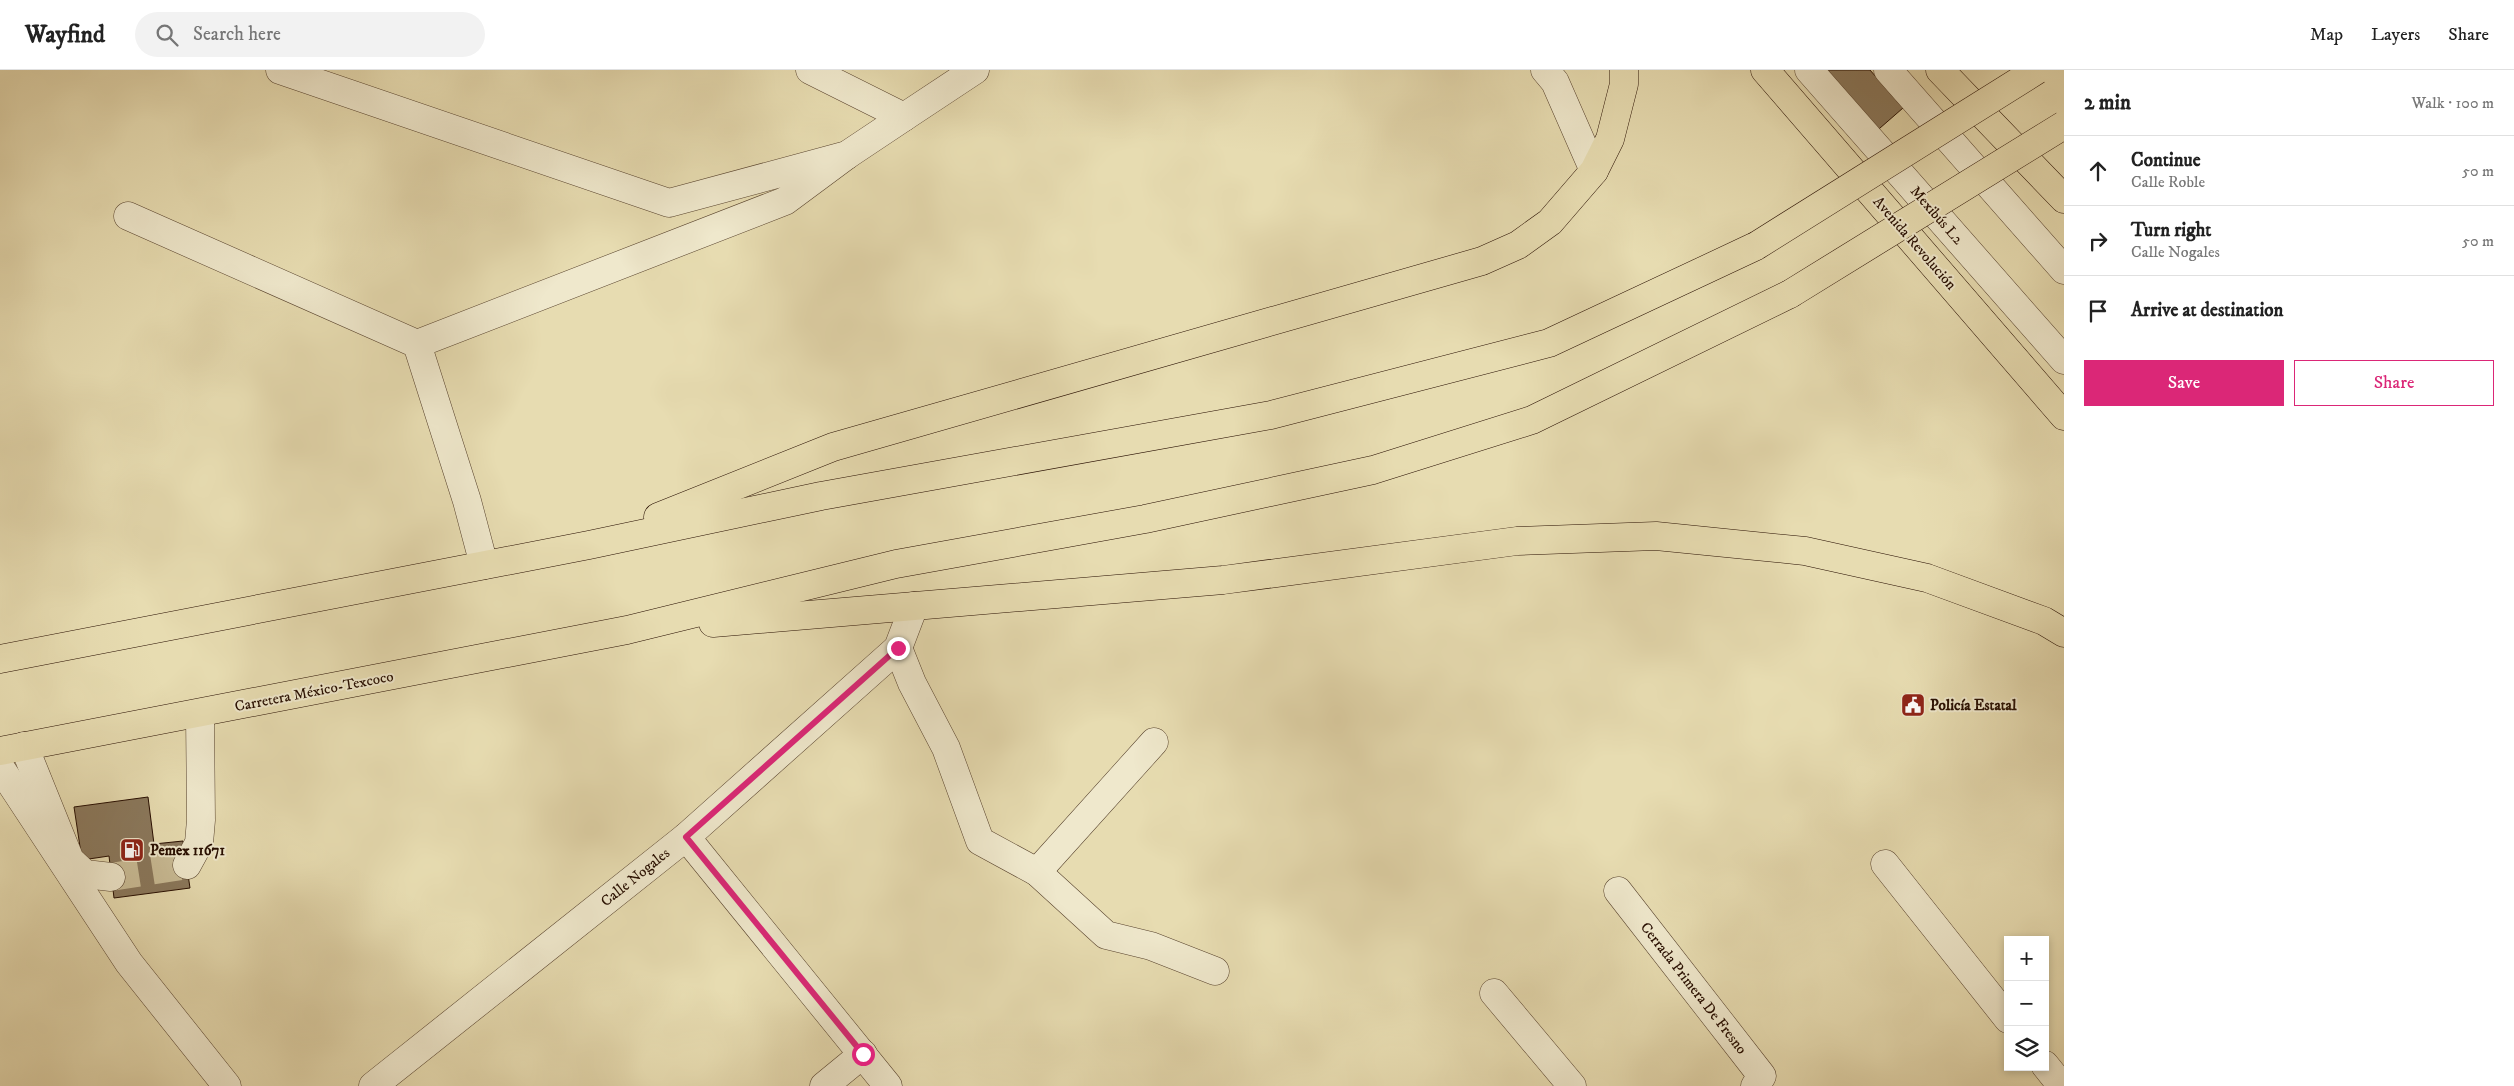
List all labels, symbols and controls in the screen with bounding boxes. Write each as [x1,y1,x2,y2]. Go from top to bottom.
search box [135,12,485,57]
text: Wayfind [25,20,105,50]
icon: search [153,21,181,49]
text: Search here [193,23,281,46]
text: Map [2310,24,2343,46]
text: Layers [2371,24,2420,46]
text: Share [2448,24,2489,46]
text: 2 min [2084,90,2131,116]
text: Walk · 100 m [2412,93,2494,113]
text: Continue [2131,149,2201,172]
icon: ahead [2084,157,2112,185]
text: 50 m [2462,161,2494,181]
text: Calle Roble [2131,172,2205,192]
street label: Mexibús L2 [1906,182,1968,249]
street label: Avenida Revolución [1869,193,1961,294]
text: Turn right [2131,219,2211,242]
icon: right [2084,227,2112,255]
text: 50 m [2462,231,2494,251]
text: Calle Nogales [2131,242,2220,262]
icon: arrive [2084,297,2112,325]
text: Arrive at destination [2131,299,2283,322]
button: Save [2084,360,2284,406]
button: Share [2294,360,2494,406]
route end [887,637,910,660]
street label: Carretera México-Texcoco [233,667,395,716]
public building icon: Policía Estatal [1900,692,1926,718]
place label: Policía Estatal [1930,696,2017,715]
fuel station icon: Pemex 11671 [119,837,145,863]
place label: Pemex 11671 [150,841,225,860]
street label: Calle Nogales [597,844,674,911]
street label: Cerrada Primera De Fresno [1636,918,1751,1058]
map controls [2004,936,2049,1071]
button: + [2004,936,2049,981]
button: − [2004,981,2049,1026]
button: layers [2004,1026,2049,1071]
route start [852,1043,875,1066]

